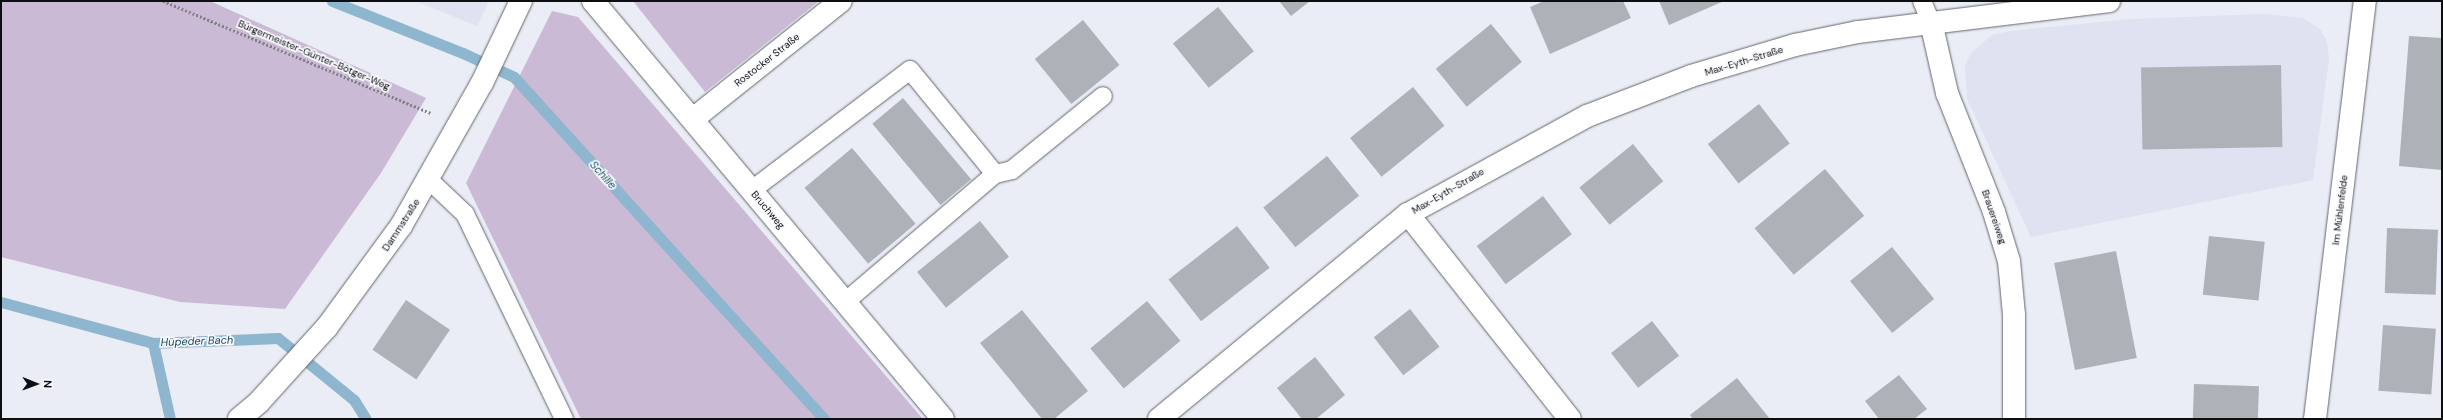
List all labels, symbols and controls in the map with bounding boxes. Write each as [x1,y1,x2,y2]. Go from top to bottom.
street label: Bürgermeister-Günter-Bötger-Weg [236,17,392,93]
street label: Rostocker Straße [732,31,802,89]
street label: Max-Eyth-Straße [1703,43,1785,79]
water label: Schille [587,158,619,192]
street label: Max-Eyth-Straße [1410,165,1486,217]
street label: Im Mühlenfelde [2330,174,2350,246]
street label: Brauereiweg [1979,188,2009,246]
street label: Bruchweg [749,189,787,231]
street label: Dammstraße [380,197,422,253]
water label: Hüpeder Bach [160,333,234,349]
north arrow [16,364,56,404]
text: N [41,380,55,388]

